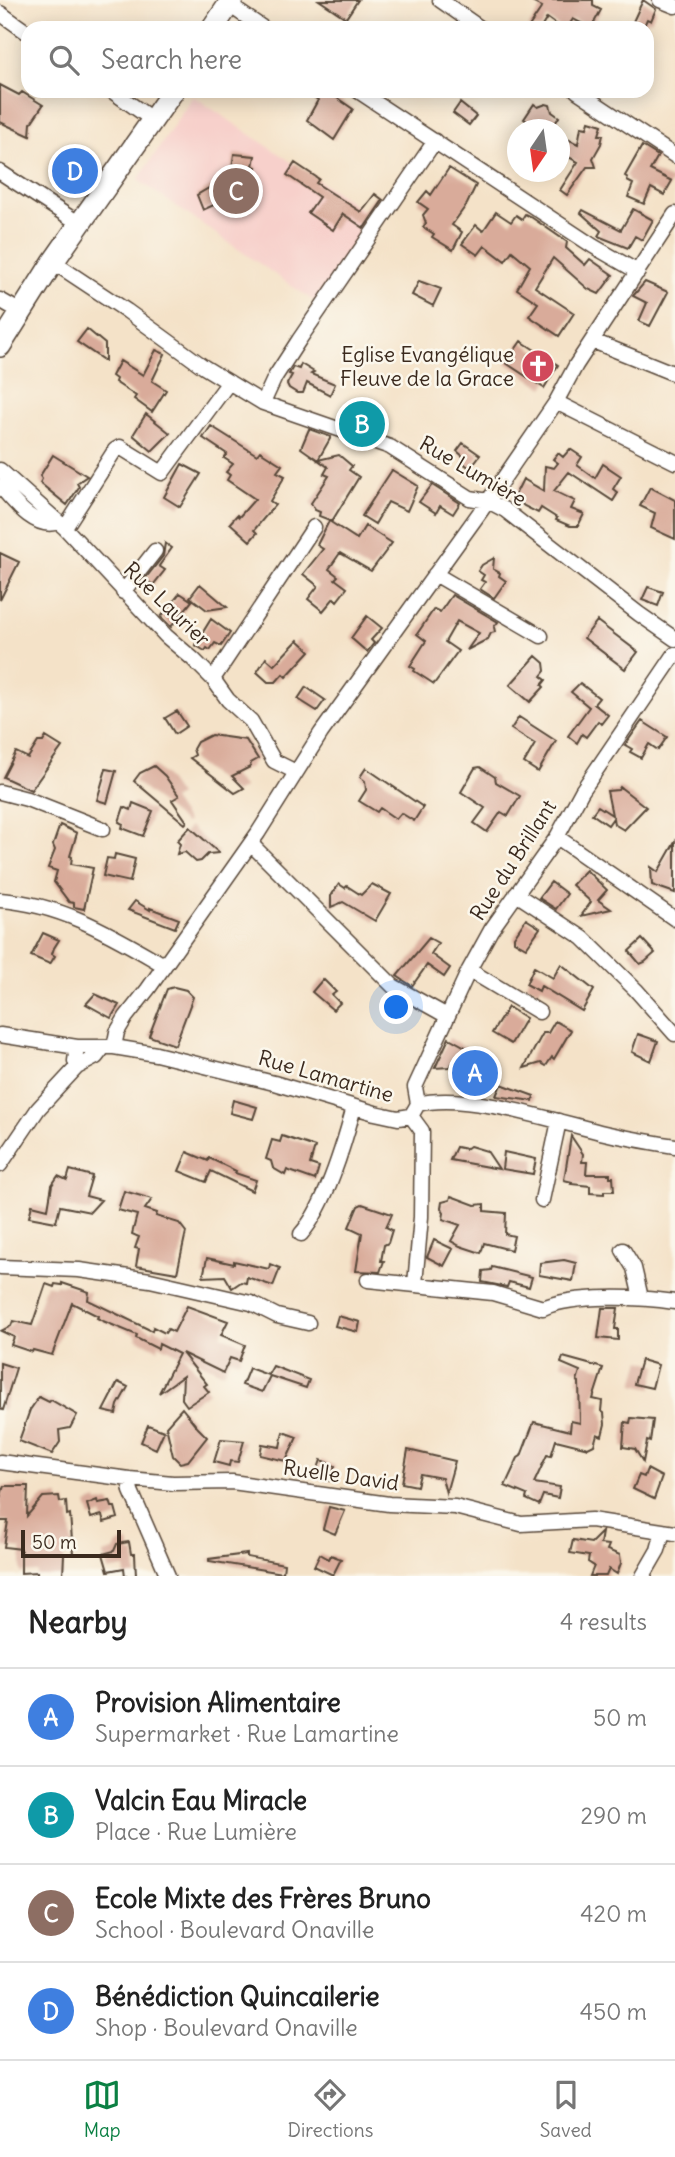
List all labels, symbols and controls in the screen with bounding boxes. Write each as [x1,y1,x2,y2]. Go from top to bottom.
search box [21,21,654,98]
icon: search [45,41,83,79]
text: Search here [101,43,242,76]
north arrow [507,119,570,182]
pin: D [52,145,98,197]
pin: C [213,165,259,217]
place label: Eglise Evangélique Fleuve de la Grace [340,341,514,392]
church icon: Eglise Evangélique Fleuve de la Grace [519,347,557,385]
pin: B [339,398,385,450]
street label: Rue Lumière [415,430,531,512]
street label: Rue Laurier [118,556,216,652]
street label: Rue du Brillant [464,794,562,926]
your location [379,990,413,1024]
street label: Rue Lamartine [255,1044,397,1108]
pin: A [452,1047,498,1099]
street label: Ruelle David [281,1454,401,1496]
scale bar [21,1527,121,1559]
text: 50 m [32,1530,77,1554]
text: Nearby [28,1603,128,1641]
text: 4 results [560,1607,647,1636]
text: Provision Alimentaire [95,1686,341,1719]
text: A [44,1703,58,1732]
text: 50 m [593,1703,647,1732]
text: Supermarket · Rue Lamartine [95,1719,399,1748]
text: Valcin Eau Miracle [95,1784,307,1817]
text: B [43,1801,59,1830]
text: 290 m [580,1801,647,1830]
text: Place · Rue Lumière [95,1817,297,1846]
text: Ecole Mixte des Frères Bruno [95,1882,431,1915]
text: C [43,1899,59,1928]
text: 420 m [580,1899,647,1928]
text: School · Boulevard Onaville [95,1915,374,1944]
text: Bénédiction Quincailerie [95,1980,380,2013]
text: D [43,1997,59,2026]
text: 450 m [580,1997,647,2026]
text: Shop · Boulevard Onaville [95,2013,358,2042]
tab: Map [83,2076,121,2142]
tab: Directions [288,2076,373,2142]
tab: Saved [540,2076,592,2142]

